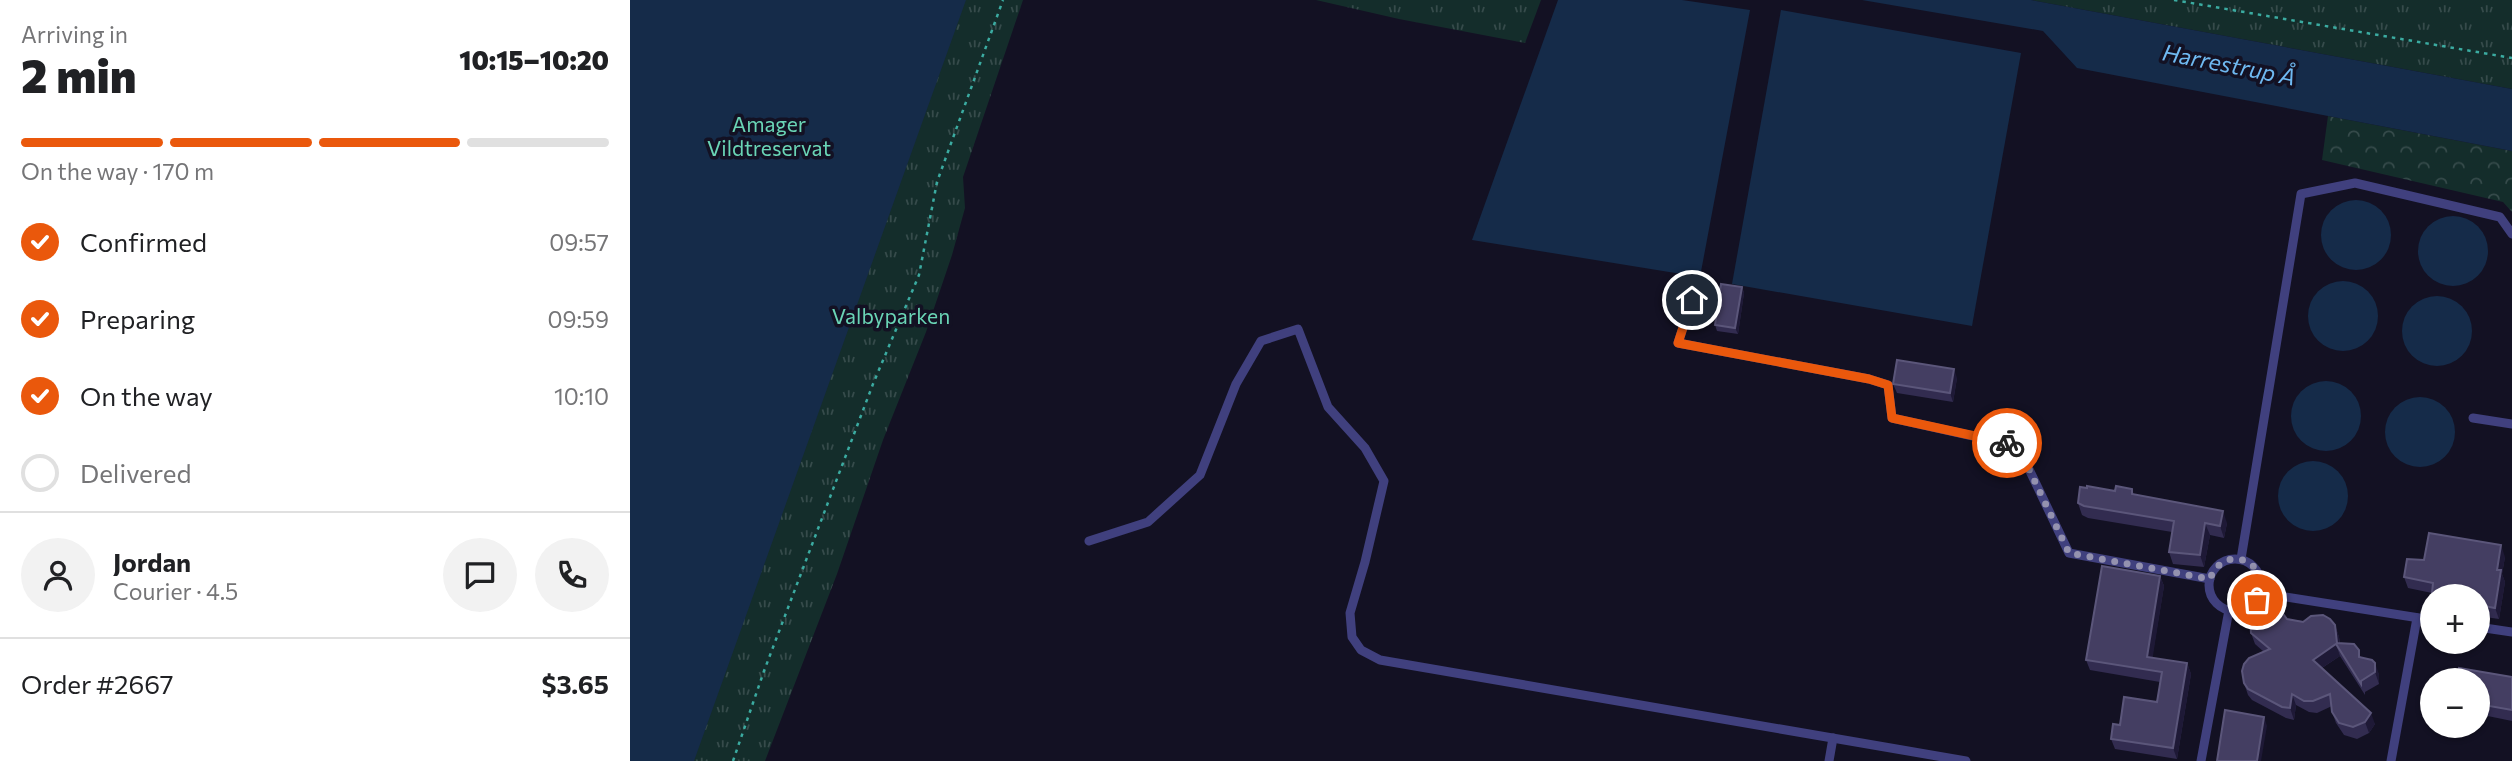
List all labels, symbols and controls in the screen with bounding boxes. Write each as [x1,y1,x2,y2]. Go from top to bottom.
text: Arriving in [21,20,128,48]
water label: Harrestrup Å [2160,37,2298,91]
text: 10:15–10:20 [459,44,609,75]
text: 2 min [21,46,137,102]
park label: Amager Vildtreservat [707,111,831,160]
text: On the way · 170 m [21,157,214,185]
icon: check [21,223,59,261]
text: Confirmed [80,226,207,257]
text: 09:57 [549,228,609,256]
pin [1662,270,1722,330]
icon: home [1673,281,1711,319]
icon: check [21,300,59,338]
text: Preparing [80,303,195,334]
park label: Valbyparken [832,303,950,328]
text: 09:59 [547,305,609,333]
icon: check [21,377,59,415]
text: On the way [80,380,213,411]
text: 10:10 [554,382,609,410]
courier [1972,408,2042,478]
icon: bike [1988,424,2026,462]
text: Delivered [80,457,191,488]
button: person [21,538,95,612]
button: chat [443,538,517,612]
button: phone [535,538,609,612]
text: Jordan [113,546,191,577]
pin [2227,570,2287,630]
text: Courier · 4.5 [113,577,238,605]
icon: bag [2238,581,2276,619]
map controls [2420,584,2490,738]
button: + [2420,584,2490,654]
text: Order #2667 [21,668,174,699]
text: $3.65 [542,668,609,699]
button: − [2420,668,2490,738]

